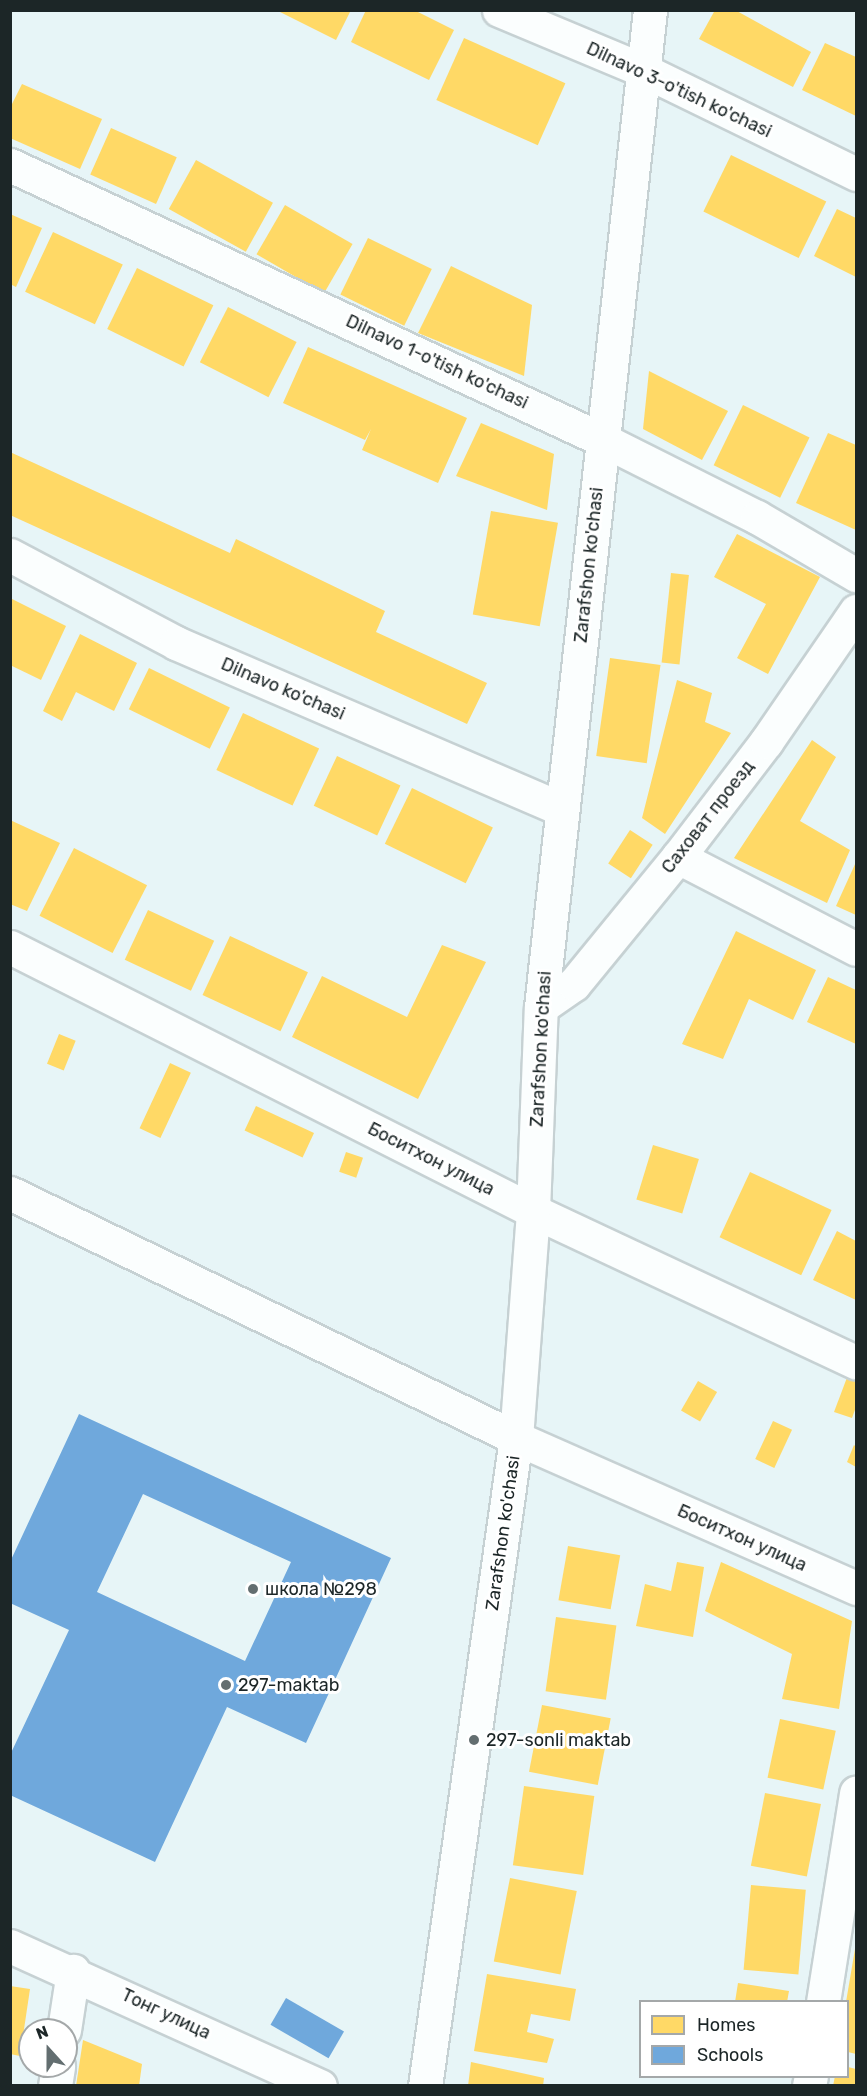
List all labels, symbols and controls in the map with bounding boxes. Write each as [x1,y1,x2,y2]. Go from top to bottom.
street label: Dilnavo 3-o'tish ko'chasi [583,38,775,142]
street label: Dilnavo 1-o'tish ko'chasi [342,310,532,414]
street label: Zarafshon ko'chasi [570,486,608,644]
street label: Dilnavo ko'chasi [218,653,348,725]
street label: Саховат проезд [657,756,759,878]
street label: Zarafshon ko'chasi [526,970,556,1128]
street label: Боситхон улица [364,1118,498,1200]
street label: Zarafshon ko'chasi [481,1454,525,1612]
street label: Боситхон улица [674,1500,810,1576]
place label: школа №298 [265,1578,377,1600]
marker: школа №298 [246,1582,260,1596]
place label: 297-maktab [238,1674,339,1696]
marker: 297-maktab [219,1678,233,1692]
place label: 297-sonli maktab [486,1729,631,1751]
marker: 297-sonli maktab [467,1733,481,1747]
street label: Тонг улица [118,1984,214,2044]
legend [639,2000,849,2078]
text: Homes [697,2014,755,2036]
north arrow [18,2018,78,2078]
text: N [33,2022,51,2044]
text: Schools [697,2044,763,2066]

